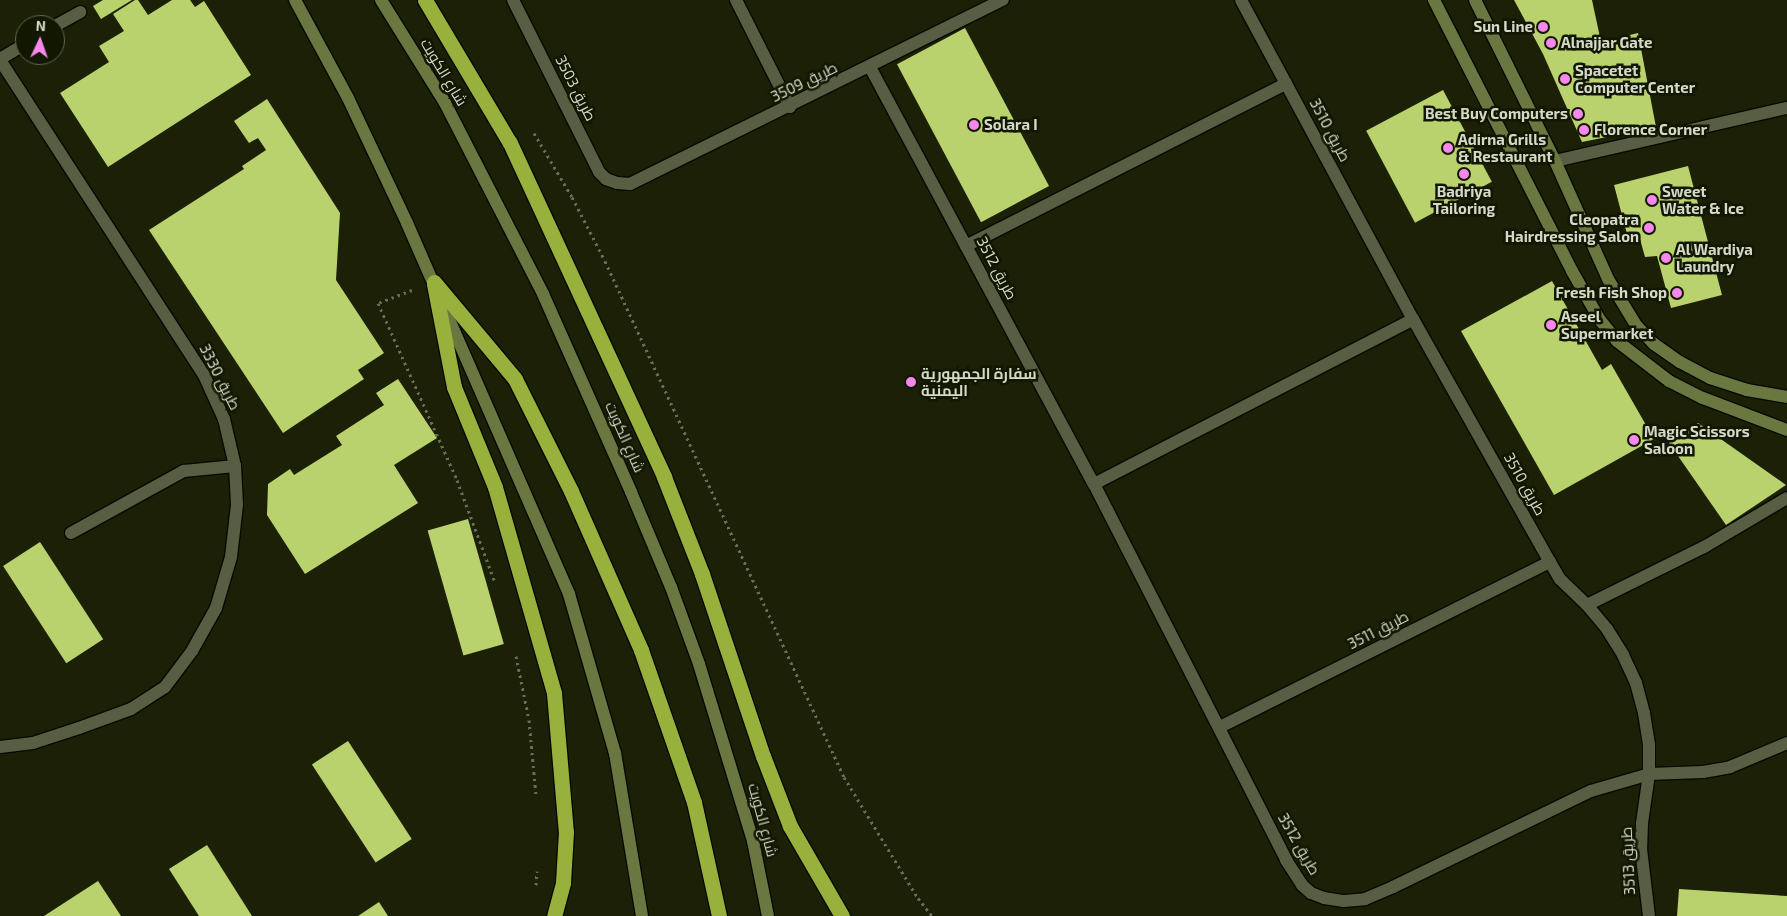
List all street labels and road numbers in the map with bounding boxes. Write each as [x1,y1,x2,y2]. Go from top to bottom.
street label: شارع الكويت [417,35,471,109]
street label: طريق 3503 [552,52,600,124]
street label: طريق 3509 [768,58,840,106]
street label: طريق 3510 [1306,95,1354,165]
street label: طريق 3512 [973,234,1021,302]
street label: طريق 3330 [196,341,244,413]
street label: شارع الكويت [601,399,649,475]
street label: طريق 3510 [1500,449,1550,519]
street label: طريق 3511 [1345,607,1411,653]
street label: شارع الكويت [745,781,781,859]
street label: طريق 3512 [1274,810,1324,878]
street label: طريق 3513 [1617,826,1639,896]

